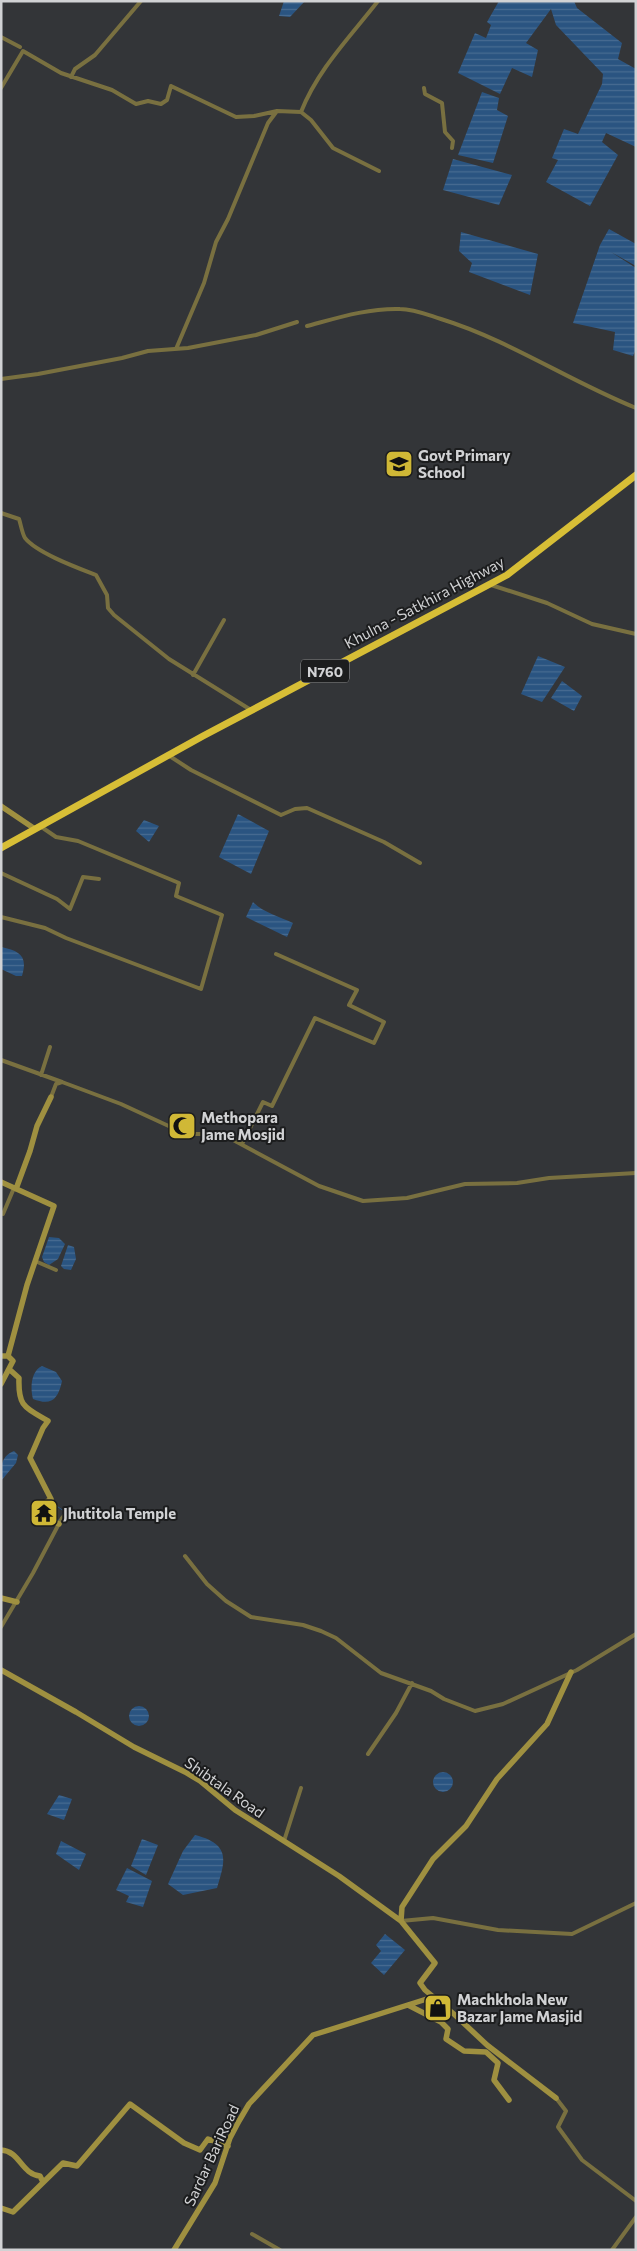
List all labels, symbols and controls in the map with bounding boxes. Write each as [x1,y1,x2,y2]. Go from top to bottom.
place label: Govt Primary School [418,446,511,481]
school or university icon: Govt Primary School [384,449,414,479]
street label: Khulna - Satkhira Highway [341,552,507,652]
road number: N760 [301,659,349,682]
place label: Methopara Jame Mosjid [201,1108,285,1143]
mosque icon: Methopara Jame Mosjid [167,1111,197,1141]
temple icon: Jhutitola Temple [29,1498,59,1528]
place label: Jhutitola Temple [63,1504,176,1522]
street label: Shibtala Road [182,1753,268,1821]
place label: Machkhola New Bazar Jame Masjid [457,1990,582,2025]
shop icon: Machkhola New Bazar Jame Masjid [423,1993,453,2023]
street label: Sardar BariRoad [180,2101,242,2209]

